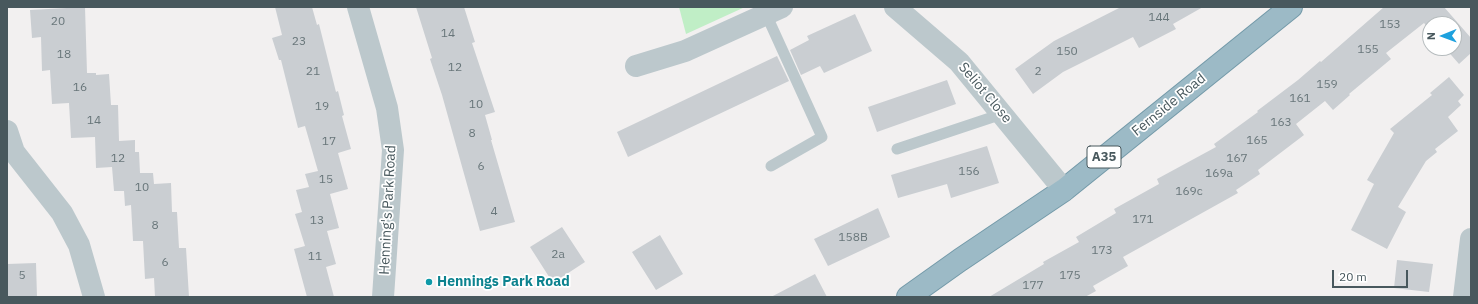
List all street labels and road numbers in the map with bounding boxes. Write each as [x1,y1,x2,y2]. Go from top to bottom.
street label: Seliot Close [955,59,1015,127]
street label: Fernside Road [1129,70,1209,140]
street label: Henning's Park Road [376,145,400,275]
road number: A35 [1087,146,1121,168]

